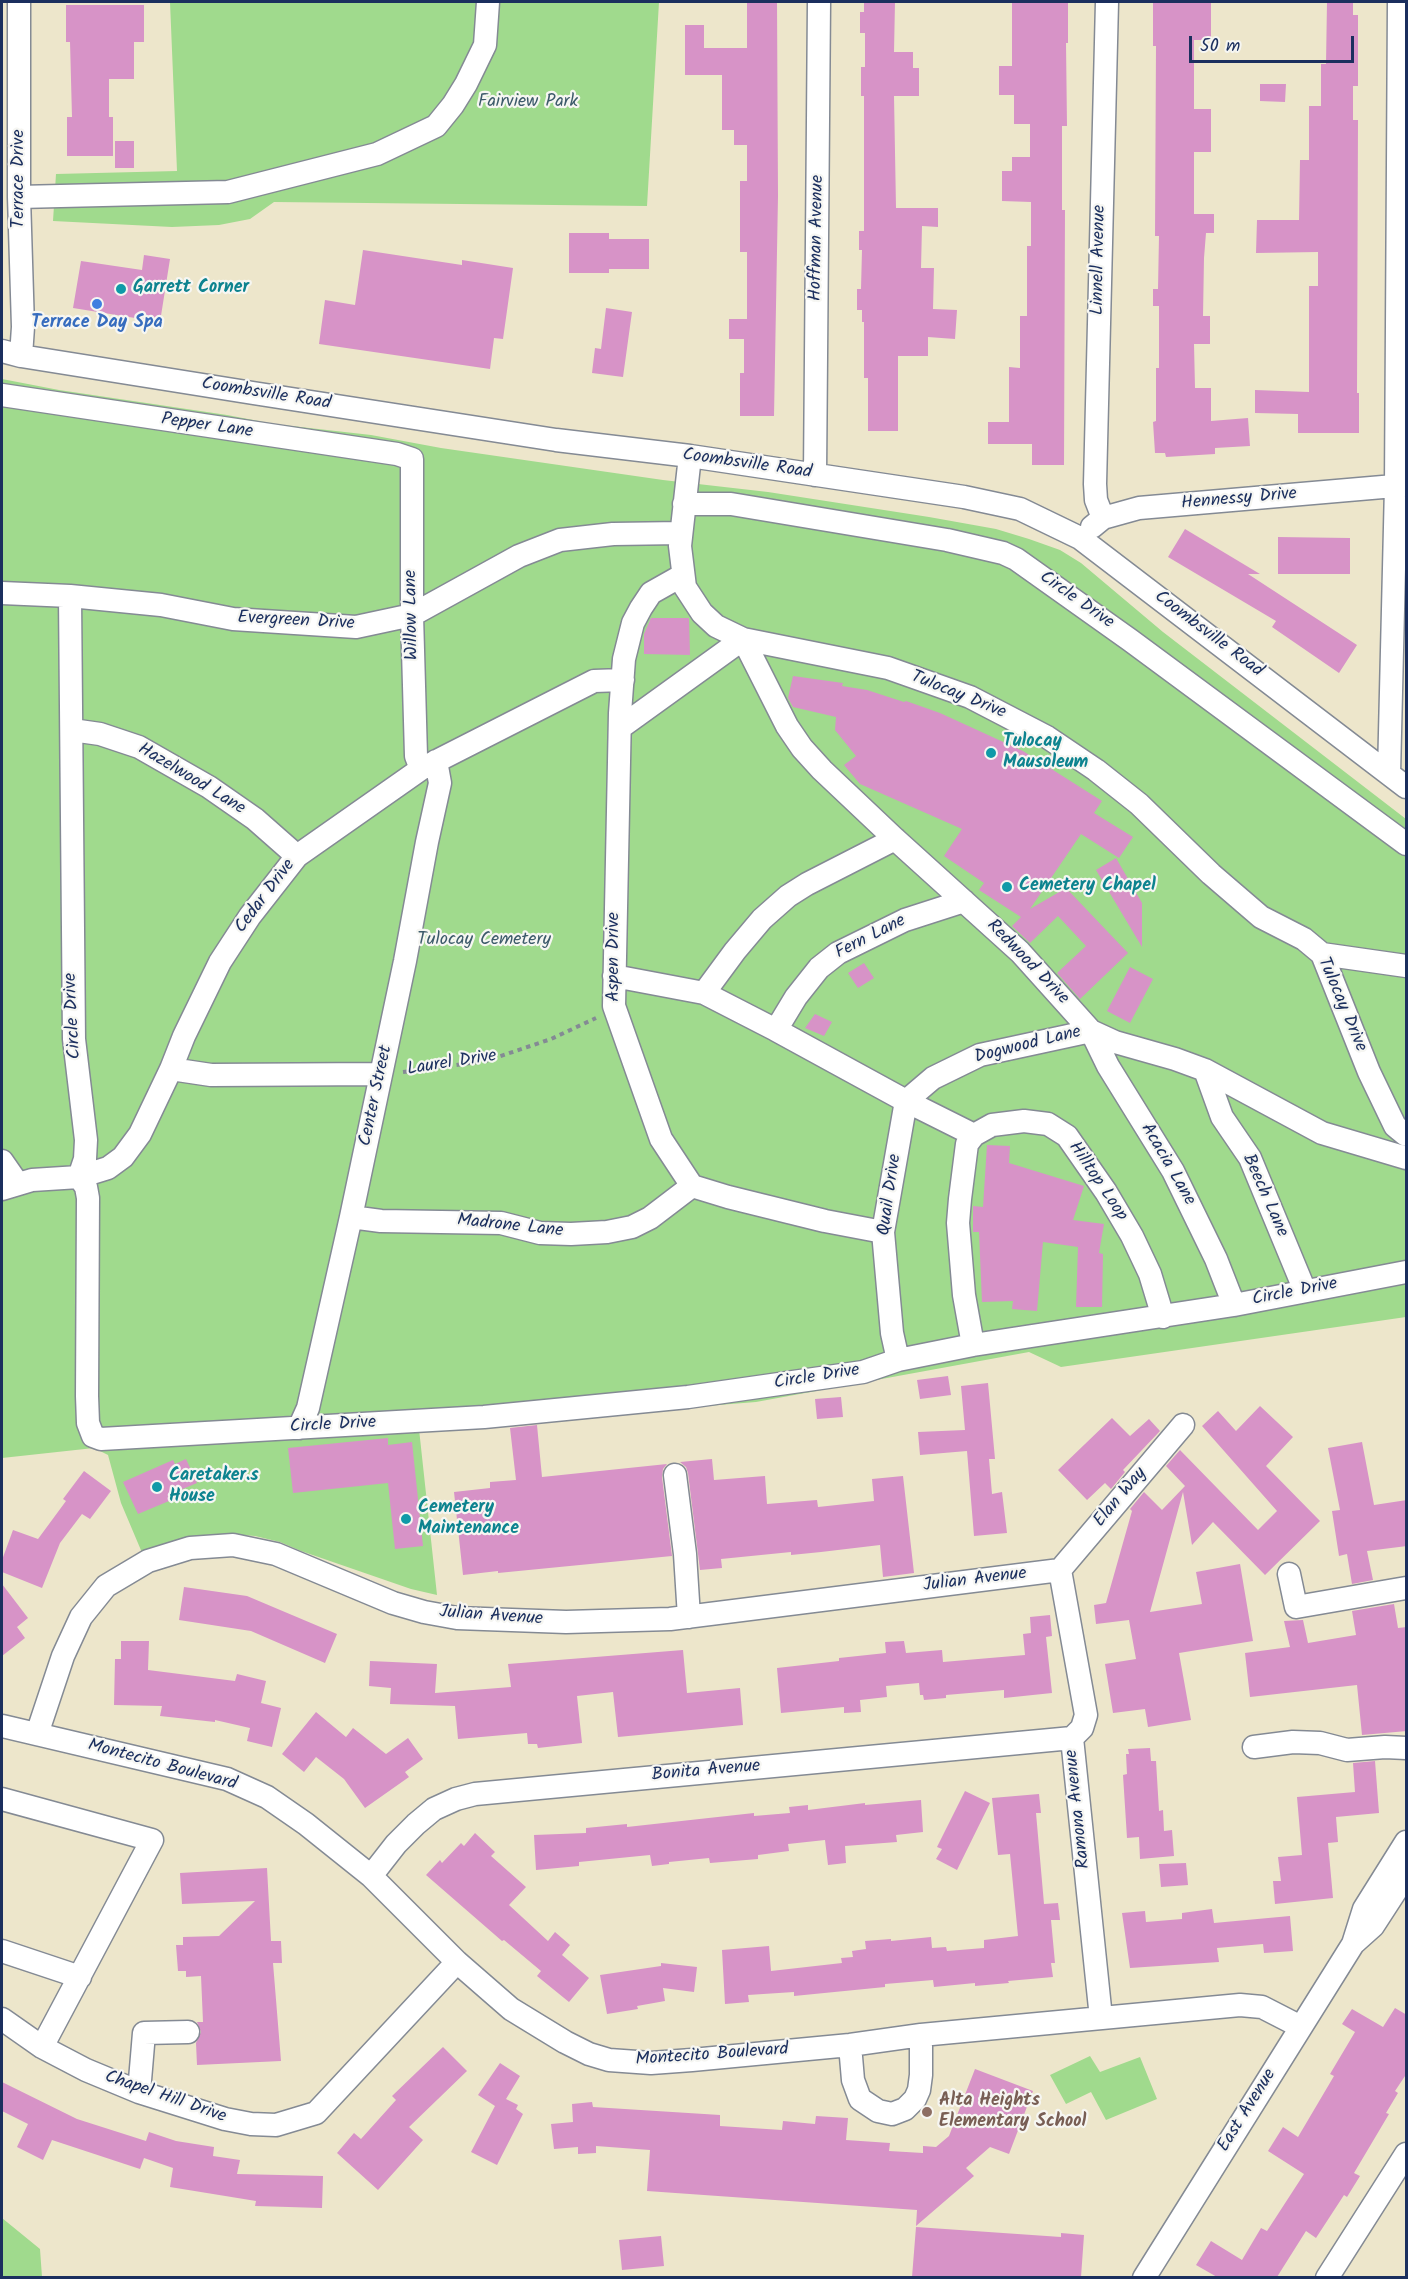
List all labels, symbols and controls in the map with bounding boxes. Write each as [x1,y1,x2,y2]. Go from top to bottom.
scale bar [1192,24,1357,62]
text: 50 m [1200,32,1240,61]
park label: Fairview Park [478,92,578,114]
street label: Terrace Drive [9,130,31,228]
street label: Hoffman Avenue [806,175,830,301]
street label: Linnell Avenue [1088,205,1112,315]
place label: Garrett Corner [133,278,249,300]
marker: Garrett Corner [114,282,128,296]
marker: Terrace Day Spa [90,297,104,311]
place label: Terrace Day Spa [31,313,163,335]
street label: Coombsville Road [200,374,332,416]
street label: Pepper Lane [160,410,254,444]
street label: Coombsville Road [681,445,813,485]
street label: Hennessy Drive [1180,484,1298,516]
street label: Circle Drive [1034,567,1118,635]
street label: Willow Lane [401,570,425,660]
street label: Coombsville Road [1149,587,1267,683]
street label: Evergreen Drive [237,608,355,636]
street label: Tulocay Drive [907,667,1009,725]
place label: Tulocay Mausoleum [1003,732,1088,774]
street label: Hazelwood Lane [133,739,249,821]
marker: Tulocay Mausoleum [984,746,998,760]
street label: Cedar Drive [231,856,301,938]
place label: Cemetery Chapel [1019,876,1156,898]
marker: Cemetery Chapel [1000,880,1014,894]
street label: Fern Lane [832,911,910,965]
street label: Aspen Drive [604,912,626,1002]
street label: Redwood Drive [981,916,1073,1010]
park label: Tulocay Cemetery [417,930,551,952]
street label: Tulocay Drive [1311,955,1371,1055]
street label: Circle Drive [61,972,87,1060]
street label: Dogwood Lane [973,1022,1083,1070]
street label: Center Street [356,1044,398,1148]
street label: Laurel Drive [406,1046,498,1082]
street label: Acacia Lane [1135,1120,1199,1210]
street label: Hilltop Loop [1063,1138,1131,1226]
street label: Beech Lane [1236,1151,1292,1241]
street label: Quail Drive [875,1153,907,1237]
street label: Madrone Lane [456,1211,564,1243]
street label: Circle Drive [1251,1274,1339,1312]
street label: Circle Drive [773,1361,861,1395]
street label: Circle Drive [289,1413,377,1439]
street label: Elan Way [1090,1464,1152,1532]
place label: Caretaker.s House [169,1466,259,1508]
marker: Caretaker.s House [150,1480,164,1494]
place label: Cemetery Maintenance [418,1498,519,1540]
marker: Cemetery Maintenance [399,1512,413,1526]
street label: Julian Avenue [922,1564,1028,1598]
street label: Julian Avenue [438,1603,544,1631]
street label: Montecito Boulevard [85,1736,239,1796]
street label: Ramona Avenue [1062,1748,1096,1870]
street label: Bonita Avenue [651,1756,761,1788]
street label: Montecito Boulevard [635,2040,789,2072]
street label: East Avenue [1214,2065,1282,2157]
street label: Chapel Hill Drive [101,2067,229,2129]
place label: Alta Heights Elementary School [939,2091,1086,2134]
marker: Alta Heights Elementary School [920,2105,934,2119]

